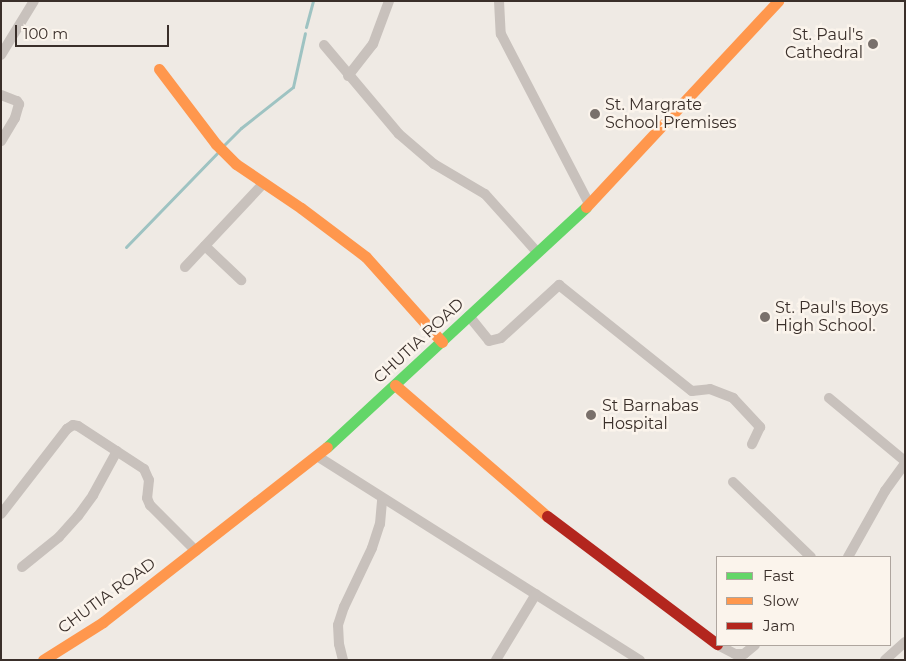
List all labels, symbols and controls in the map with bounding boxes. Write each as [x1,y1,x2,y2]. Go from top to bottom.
scale bar [18,15,171,47]
text: 100 m [23,24,68,43]
place label: St. Paul's Cathedral [785,25,863,63]
marker: St. Paul's Cathedral [867,38,879,50]
place label: St. Margrate School Premises [605,95,737,133]
marker: St. Margrate School Premises [589,108,601,120]
street label: CHUTIA ROAD [370,294,468,388]
place label: St. Paul's Boys High School. [775,298,888,336]
marker: St. Paul's Boys High School. [759,311,771,323]
place label: St Barnabas Hospital [602,396,699,434]
marker: St Barnabas Hospital [584,408,598,422]
street label: CHUTIA ROAD [54,554,160,638]
legend [716,556,891,646]
text: Fast [763,566,794,585]
text: Slow [763,591,799,610]
text: Jam [763,616,795,635]

